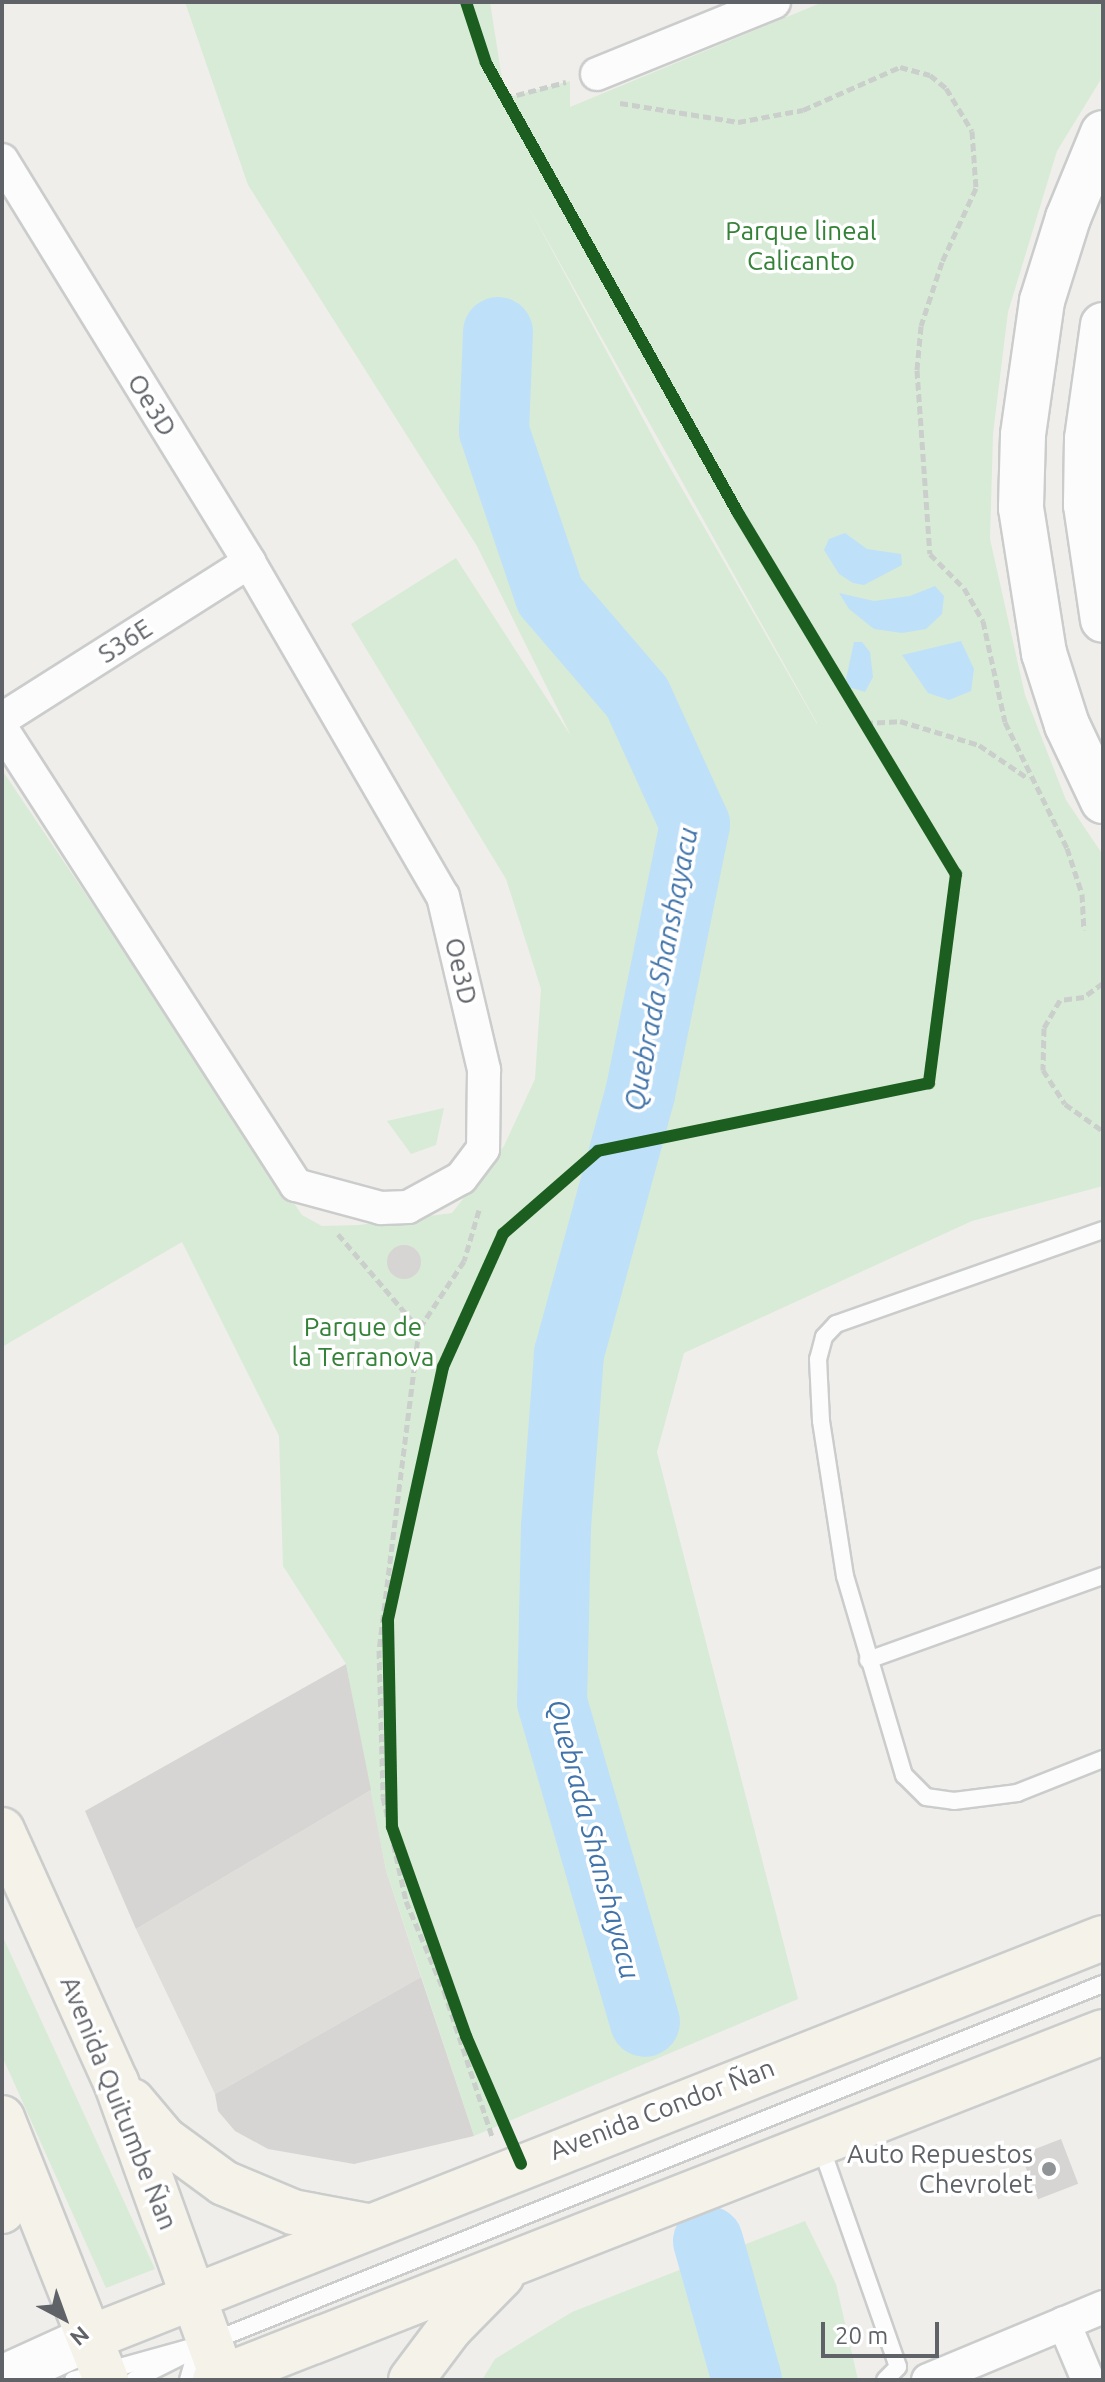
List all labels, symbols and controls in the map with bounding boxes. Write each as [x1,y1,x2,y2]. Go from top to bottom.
park label: Parque lineal Calicanto [725,215,877,276]
street label: Oe3D [121,368,183,442]
street label: S36E [92,612,158,670]
water label: Quebrada Shanshayacu [617,824,705,1114]
street label: Oe3D [438,935,484,1007]
park label: Parque de la Terranova [292,1311,434,1372]
water label: Quebrada Shanshayacu [540,1695,648,1983]
street label: Avenida Quitumbe Ñan [54,1972,184,2234]
street label: Avenida Condor Ñan [545,2052,779,2166]
place label: Auto Repuestos Chevrolet [847,2138,1033,2200]
marker: Auto Repuestos Chevrolet [1040,2160,1058,2178]
north arrow [24,2278,104,2358]
scale bar [825,2306,943,2356]
text: N [66,2322,94,2351]
text: 20 m [835,2322,888,2349]

